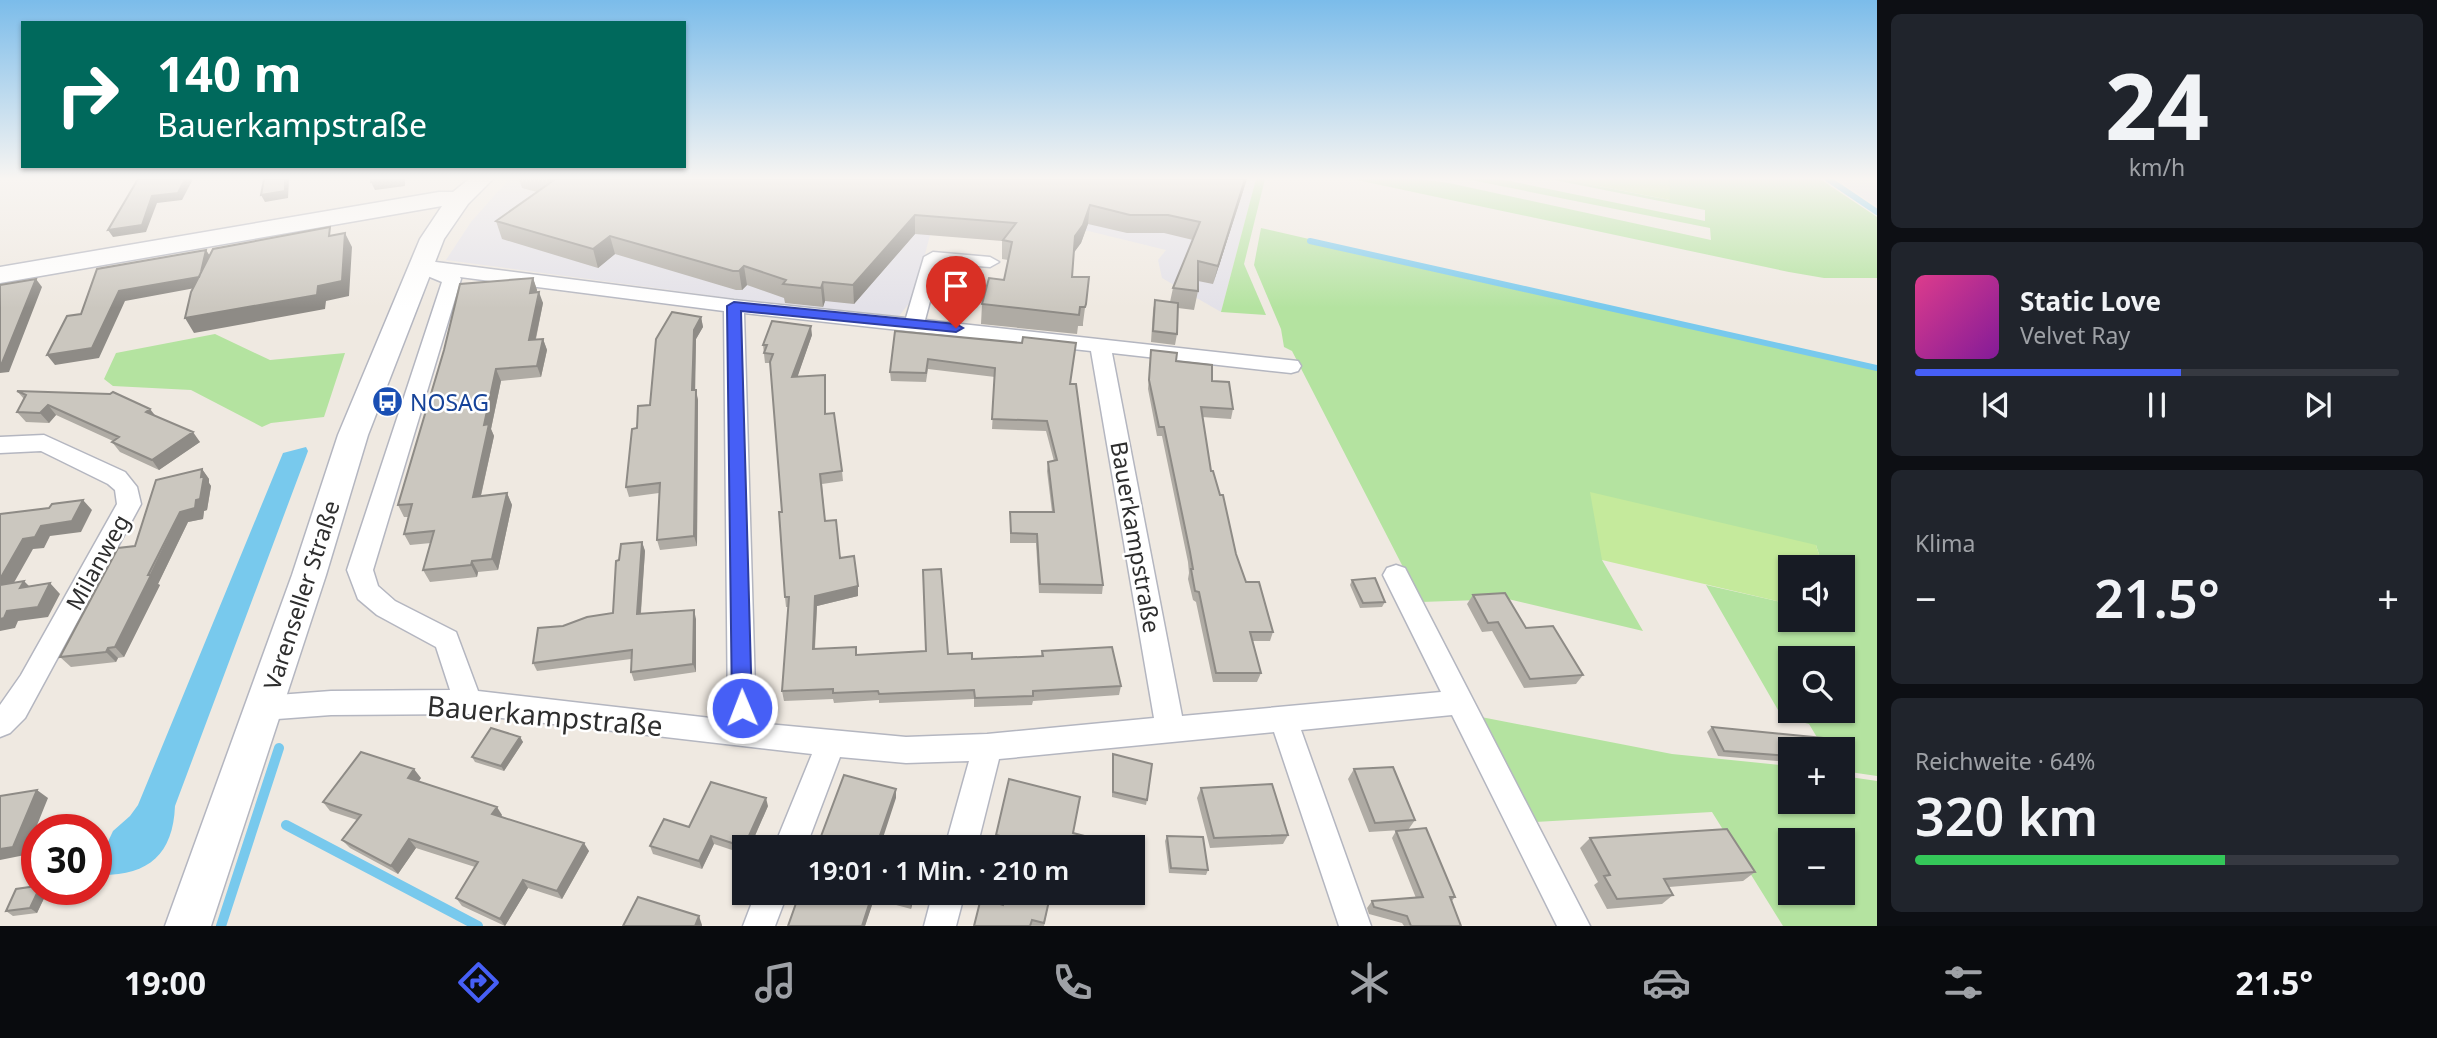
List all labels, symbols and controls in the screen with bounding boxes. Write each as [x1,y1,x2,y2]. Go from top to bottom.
text: 140 m [157,40,302,106]
text: 24 [2105,43,2209,167]
icon: right [42,49,133,140]
text: Bauerkampstraße [157,103,427,146]
text: km/h [2129,151,2185,183]
pin [926,256,986,328]
icon: arrive [937,267,975,305]
text: Static Love [2020,283,2161,319]
text: Velvet Ray [2020,319,2130,351]
bus stop icon: NOSAG [370,385,404,419]
place label: NOSAG [410,386,489,418]
icon: previous [1977,386,2015,424]
icon: pause [2138,386,2176,424]
icon: next [2299,386,2337,424]
street label: Bauerkampstraße [1103,439,1169,635]
street label: Varenseller Straße [255,496,347,694]
street label: Milanweg [58,508,136,616]
text: Klima [1915,527,1976,559]
map controls [1778,555,1855,905]
button: sound [1778,555,1855,632]
text: 21.5° [2094,562,2220,633]
text: − [1915,572,1937,624]
text: + [2377,572,2399,624]
button: search [1778,646,1855,723]
position arrow [705,671,779,745]
street label: Bauerkampstraße [426,686,664,744]
button: + [1778,737,1855,814]
text: Reichweite · 64% [1915,745,2095,777]
text: 320 km [1915,780,2098,851]
speed limit sign: 30 [21,814,112,905]
button: − [1778,828,1855,905]
text: 19:01 · 1 Min. · 210 m [808,852,1069,888]
icon: directions [454,958,503,1007]
icon: music [751,958,800,1007]
icon: phone [1048,958,1097,1007]
icon: climate [1345,958,1394,1007]
icon: car [1642,958,1691,1007]
icon: filters [1939,958,1988,1007]
text: 19:00 [124,961,206,1004]
text: 21.5° [2236,961,2313,1004]

